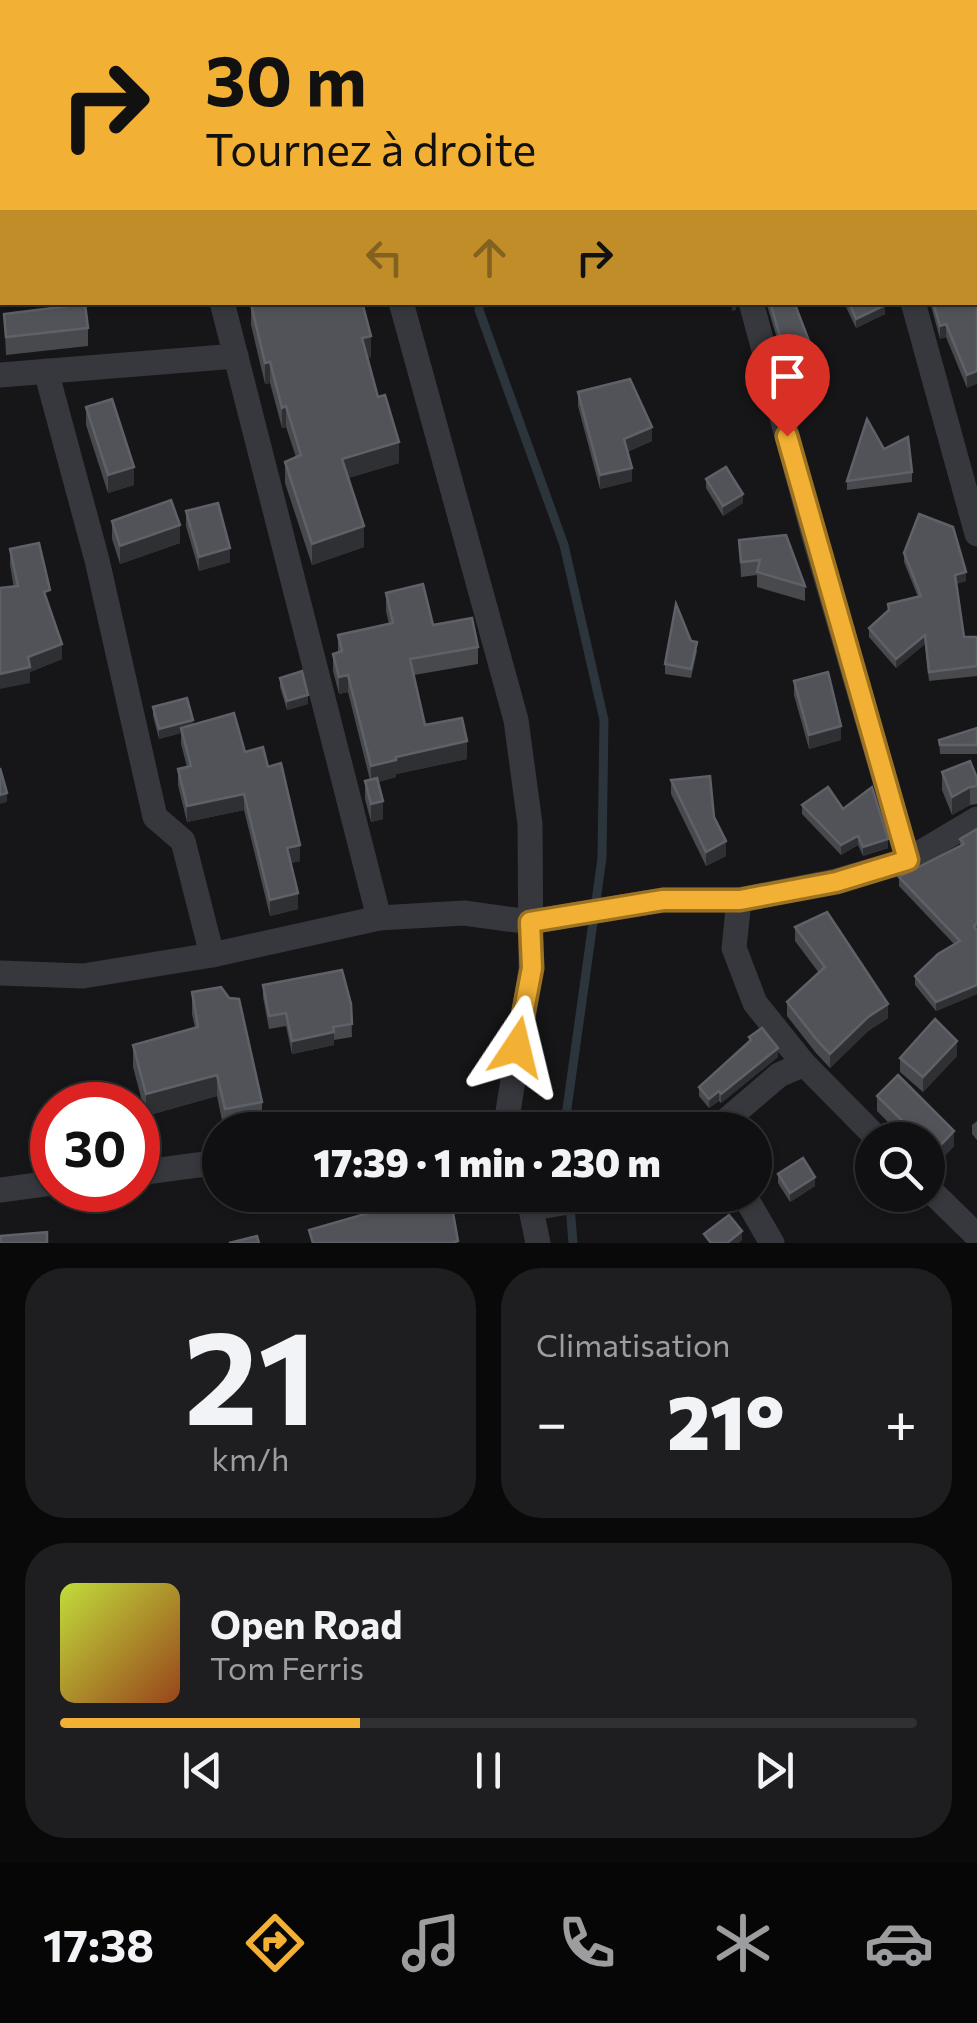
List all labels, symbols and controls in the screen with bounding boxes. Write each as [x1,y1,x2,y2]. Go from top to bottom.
text: 30 m [205,35,367,120]
icon: right [40,40,170,170]
text: Tournez à droite [205,120,536,175]
icon: left [357,230,412,285]
icon: ahead [462,230,517,285]
icon: right [567,230,622,285]
pin [745,334,830,437]
icon: arrive [760,349,815,404]
position arrow [465,995,569,1099]
speed limit sign: 30 [30,1082,160,1212]
map controls [855,1122,945,1212]
button: search [855,1122,945,1212]
text: 17:39 · 1 min · 230 m [313,1138,661,1185]
text: 21 [184,1293,317,1452]
text: Climatisation [536,1324,730,1364]
text: 21° [667,1374,785,1465]
text: − [536,1387,567,1454]
text: + [885,1387,917,1454]
text: km/h [212,1438,289,1478]
text: Open Road [210,1600,403,1647]
text: Tom Ferris [210,1647,364,1687]
icon: previous [175,1743,230,1798]
icon: pause [461,1743,516,1798]
icon: next [747,1743,802,1798]
icon: directions [240,1908,310,1978]
icon: music [396,1908,466,1978]
icon: phone [552,1908,622,1978]
icon: climate [708,1908,778,1978]
icon: car [864,1908,934,1978]
text: 17:38 [43,1916,154,1971]

